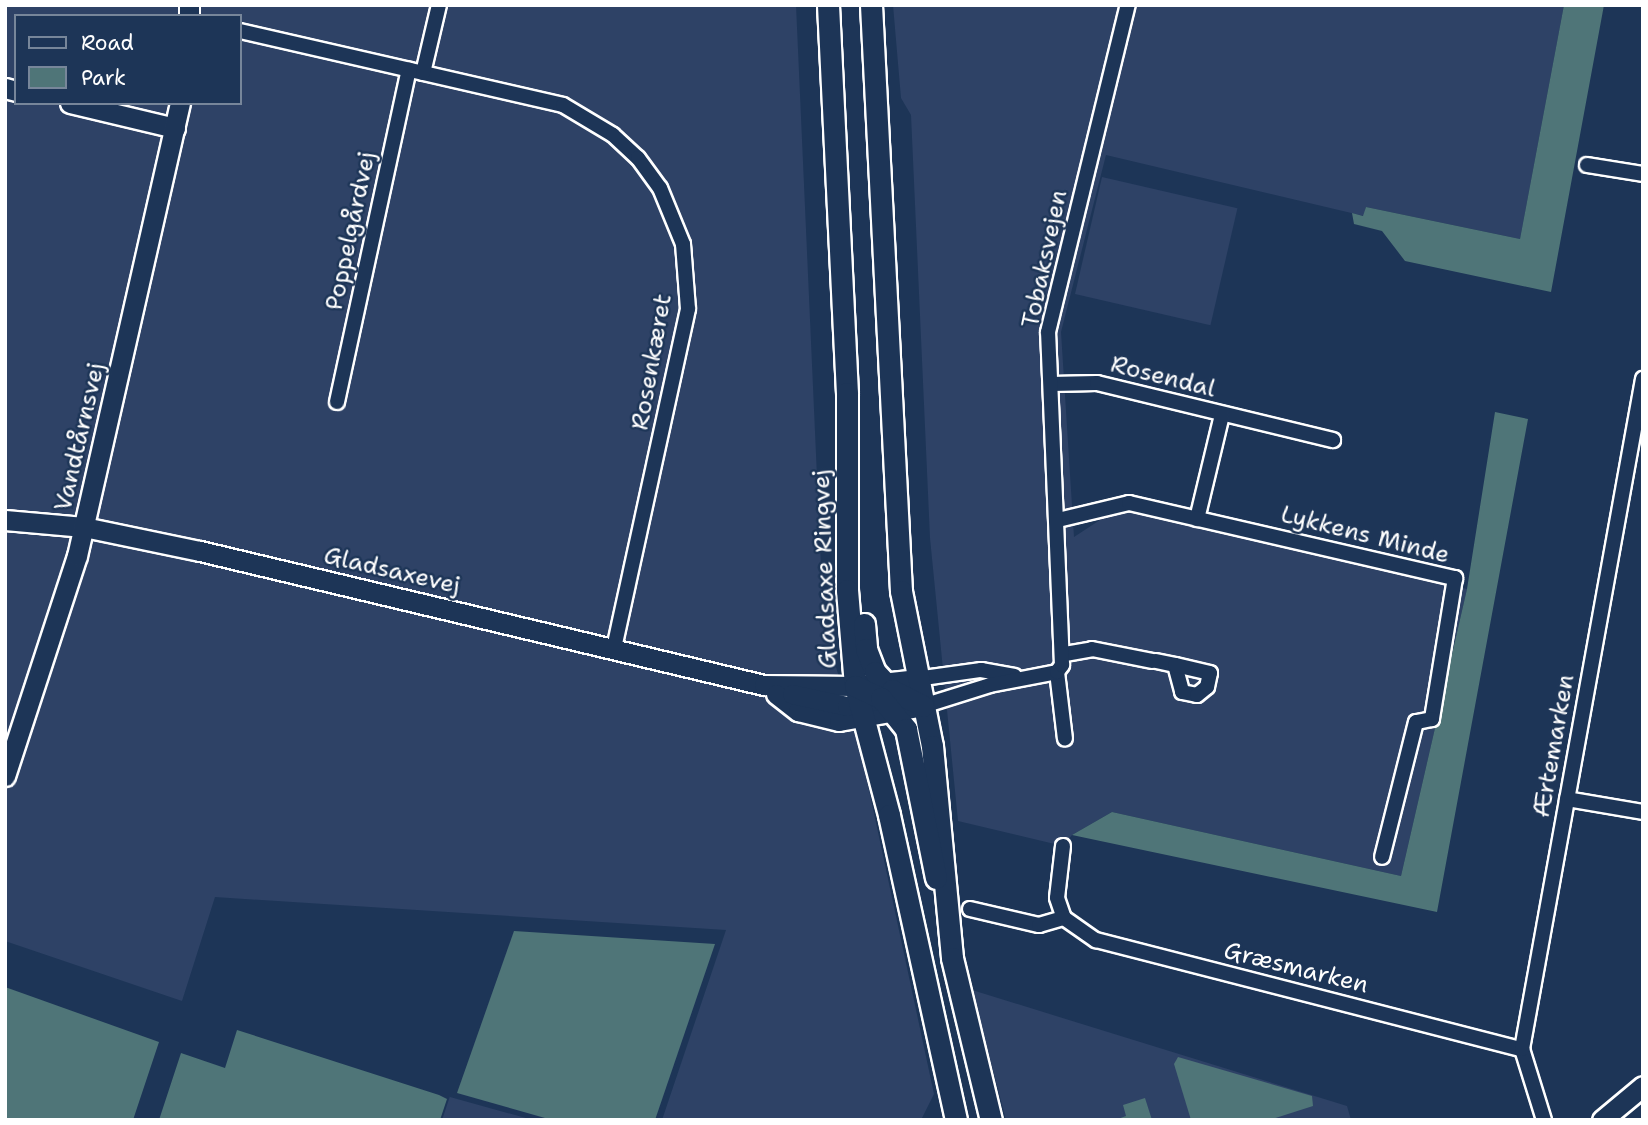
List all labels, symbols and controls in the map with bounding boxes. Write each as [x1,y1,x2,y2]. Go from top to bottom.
legend [14,14,242,105]
text: Road [81,29,134,57]
text: Park [81,64,126,92]
street label: Poppelgårdvej [320,149,382,313]
street label: Tobaksvejen [1016,187,1074,331]
street label: Rosenkæret [626,292,678,432]
street label: Rosendal [1108,350,1218,404]
street label: Vandtårnsvej [49,360,111,514]
street label: Gladsaxe Ringvej [807,469,843,669]
street label: Lykkens Minde [1278,500,1452,570]
street label: Gladsaxevej [321,541,463,601]
street label: Ærtemarken [1527,672,1581,820]
street label: Græsmarken [1221,936,1371,1000]

